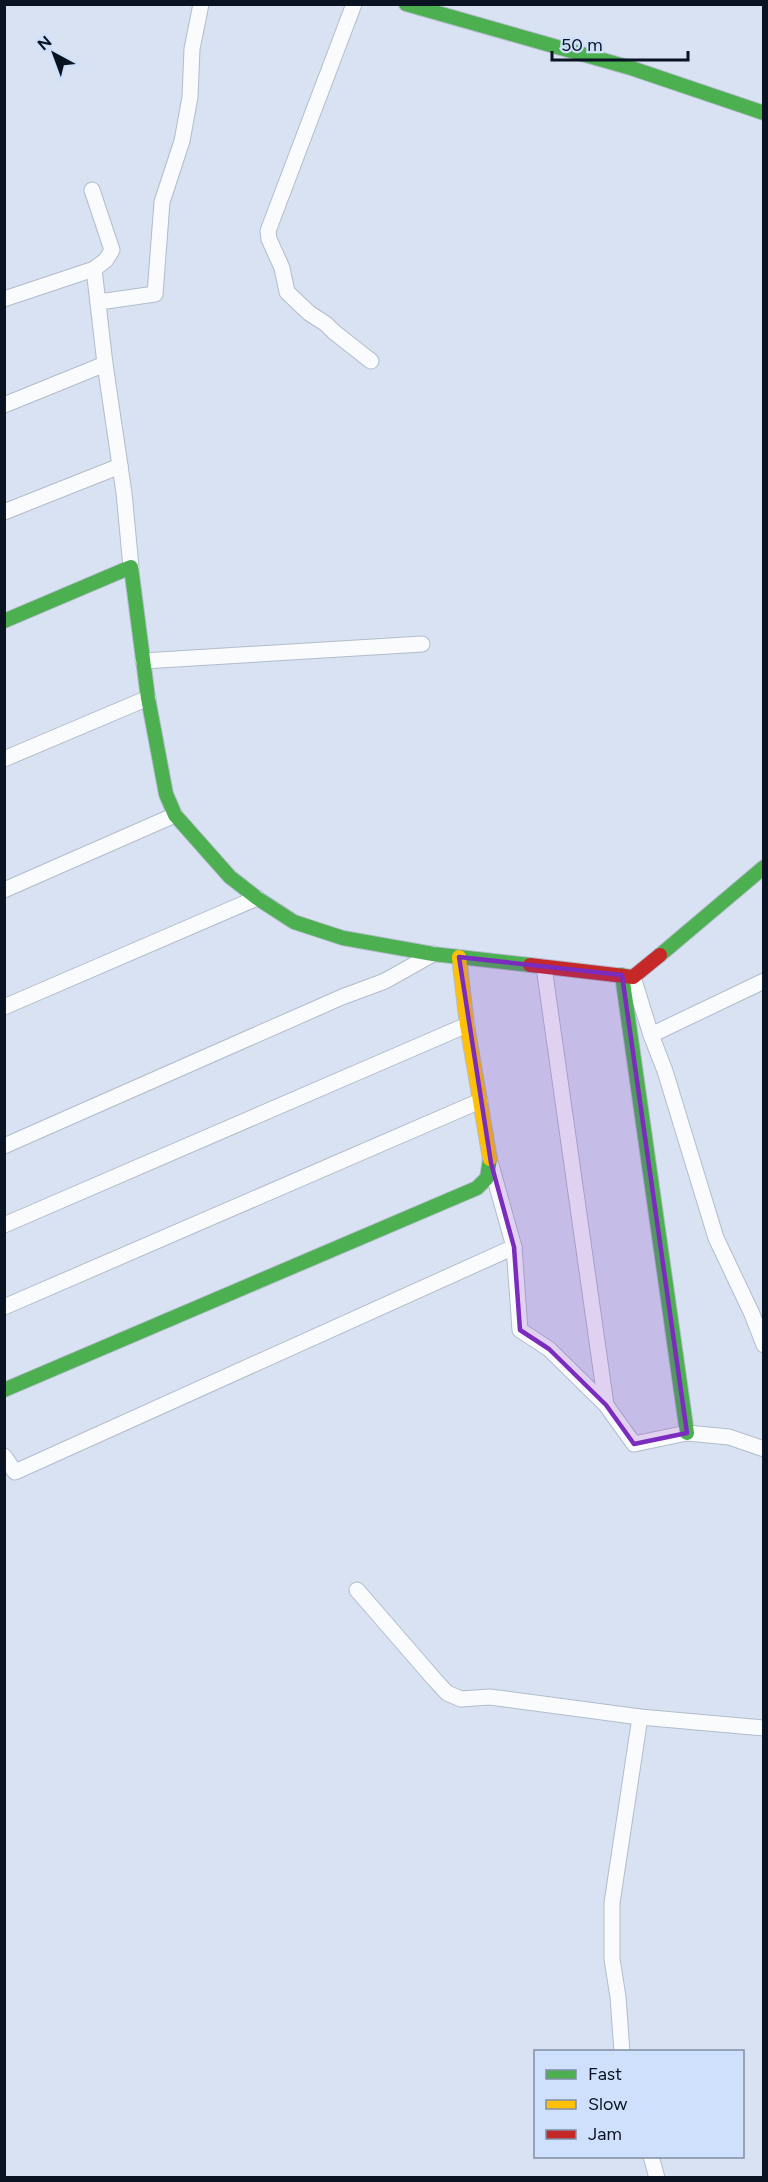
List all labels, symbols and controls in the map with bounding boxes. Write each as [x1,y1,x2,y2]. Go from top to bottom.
north arrow [24,24,84,84]
scale bar [552,24,688,62]
text: N [34,32,55,54]
text: 50 m [561,34,603,56]
legend [534,2050,744,2158]
text: Fast [588,2063,622,2085]
text: Slow [588,2093,627,2115]
text: Jam [588,2123,622,2145]

